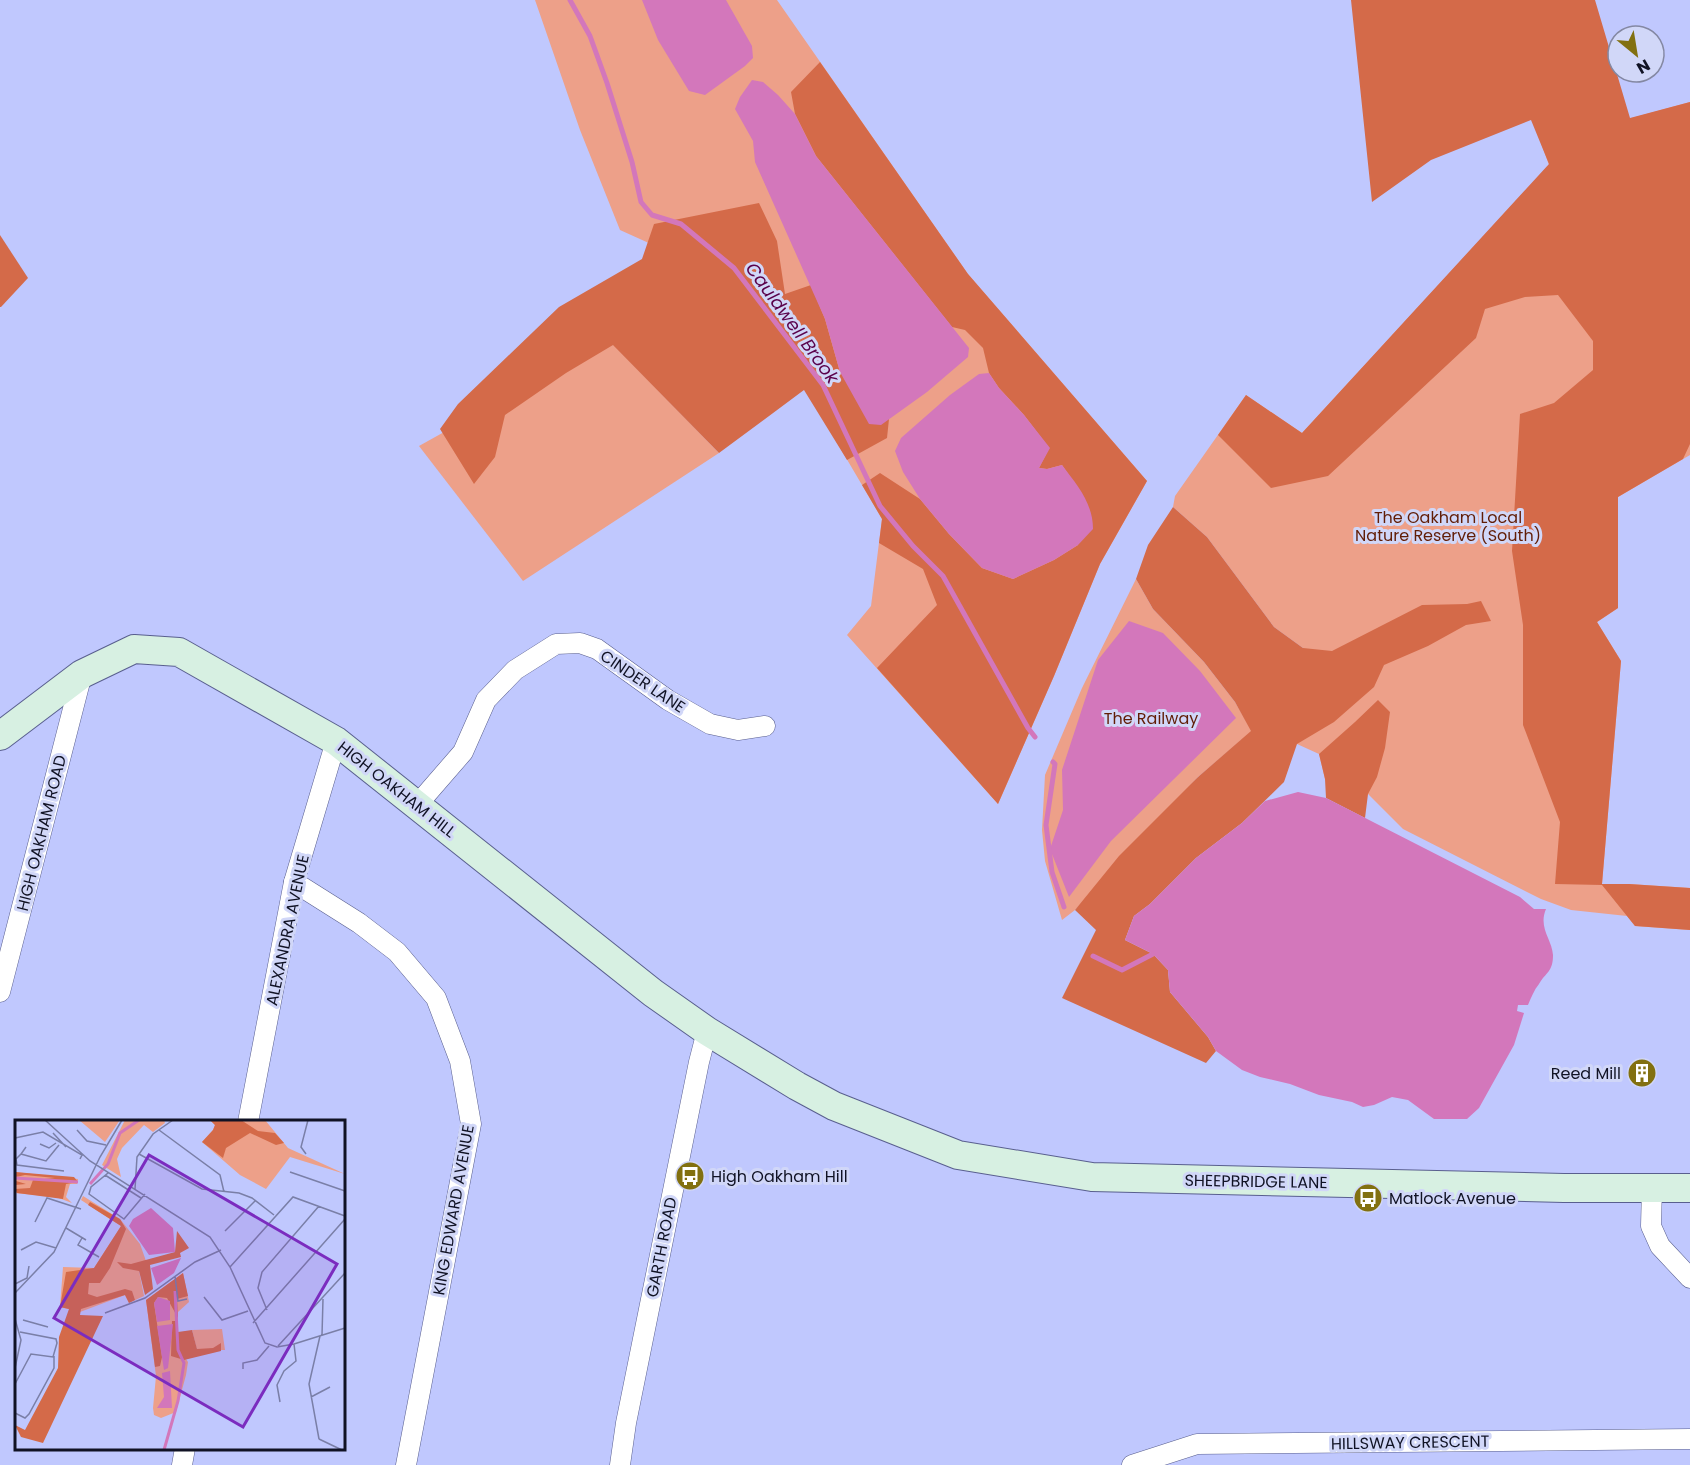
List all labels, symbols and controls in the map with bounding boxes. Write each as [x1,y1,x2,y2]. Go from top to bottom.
north arrow [1606,24,1666,84]
text: N [1632,54,1654,80]
water label: Cauldwell Brook [740,257,845,389]
park label: The Oakham Local Nature Reserve (South) [1355,506,1541,547]
street label: CINDER LANE [596,644,690,718]
park label: The Railway [1104,707,1198,730]
street label: HIGH OAKHAM HILL [333,736,461,843]
street label: HIGH OAKHAM ROAD [11,753,72,914]
street label: ALEXANDRA AVENUE [260,852,315,1008]
building icon: Reed Mill [1626,1057,1658,1089]
place label: Reed Mill [1551,1062,1621,1085]
inset map [15,1120,345,1450]
street label: KING EDWARD AVENUE [427,1123,480,1297]
bus stop icon: High Oakham Hill [674,1160,706,1192]
place label: High Oakham Hill [711,1165,848,1188]
street label: SHEEPBRIDGE LANE [1184,1169,1328,1194]
bus stop icon: Matlock Avenue [1352,1182,1384,1214]
place label: Matlock Avenue [1389,1187,1516,1210]
street label: GARTH ROAD [641,1195,682,1299]
street label: HILLSWAY CRESCENT [1331,1430,1490,1455]

